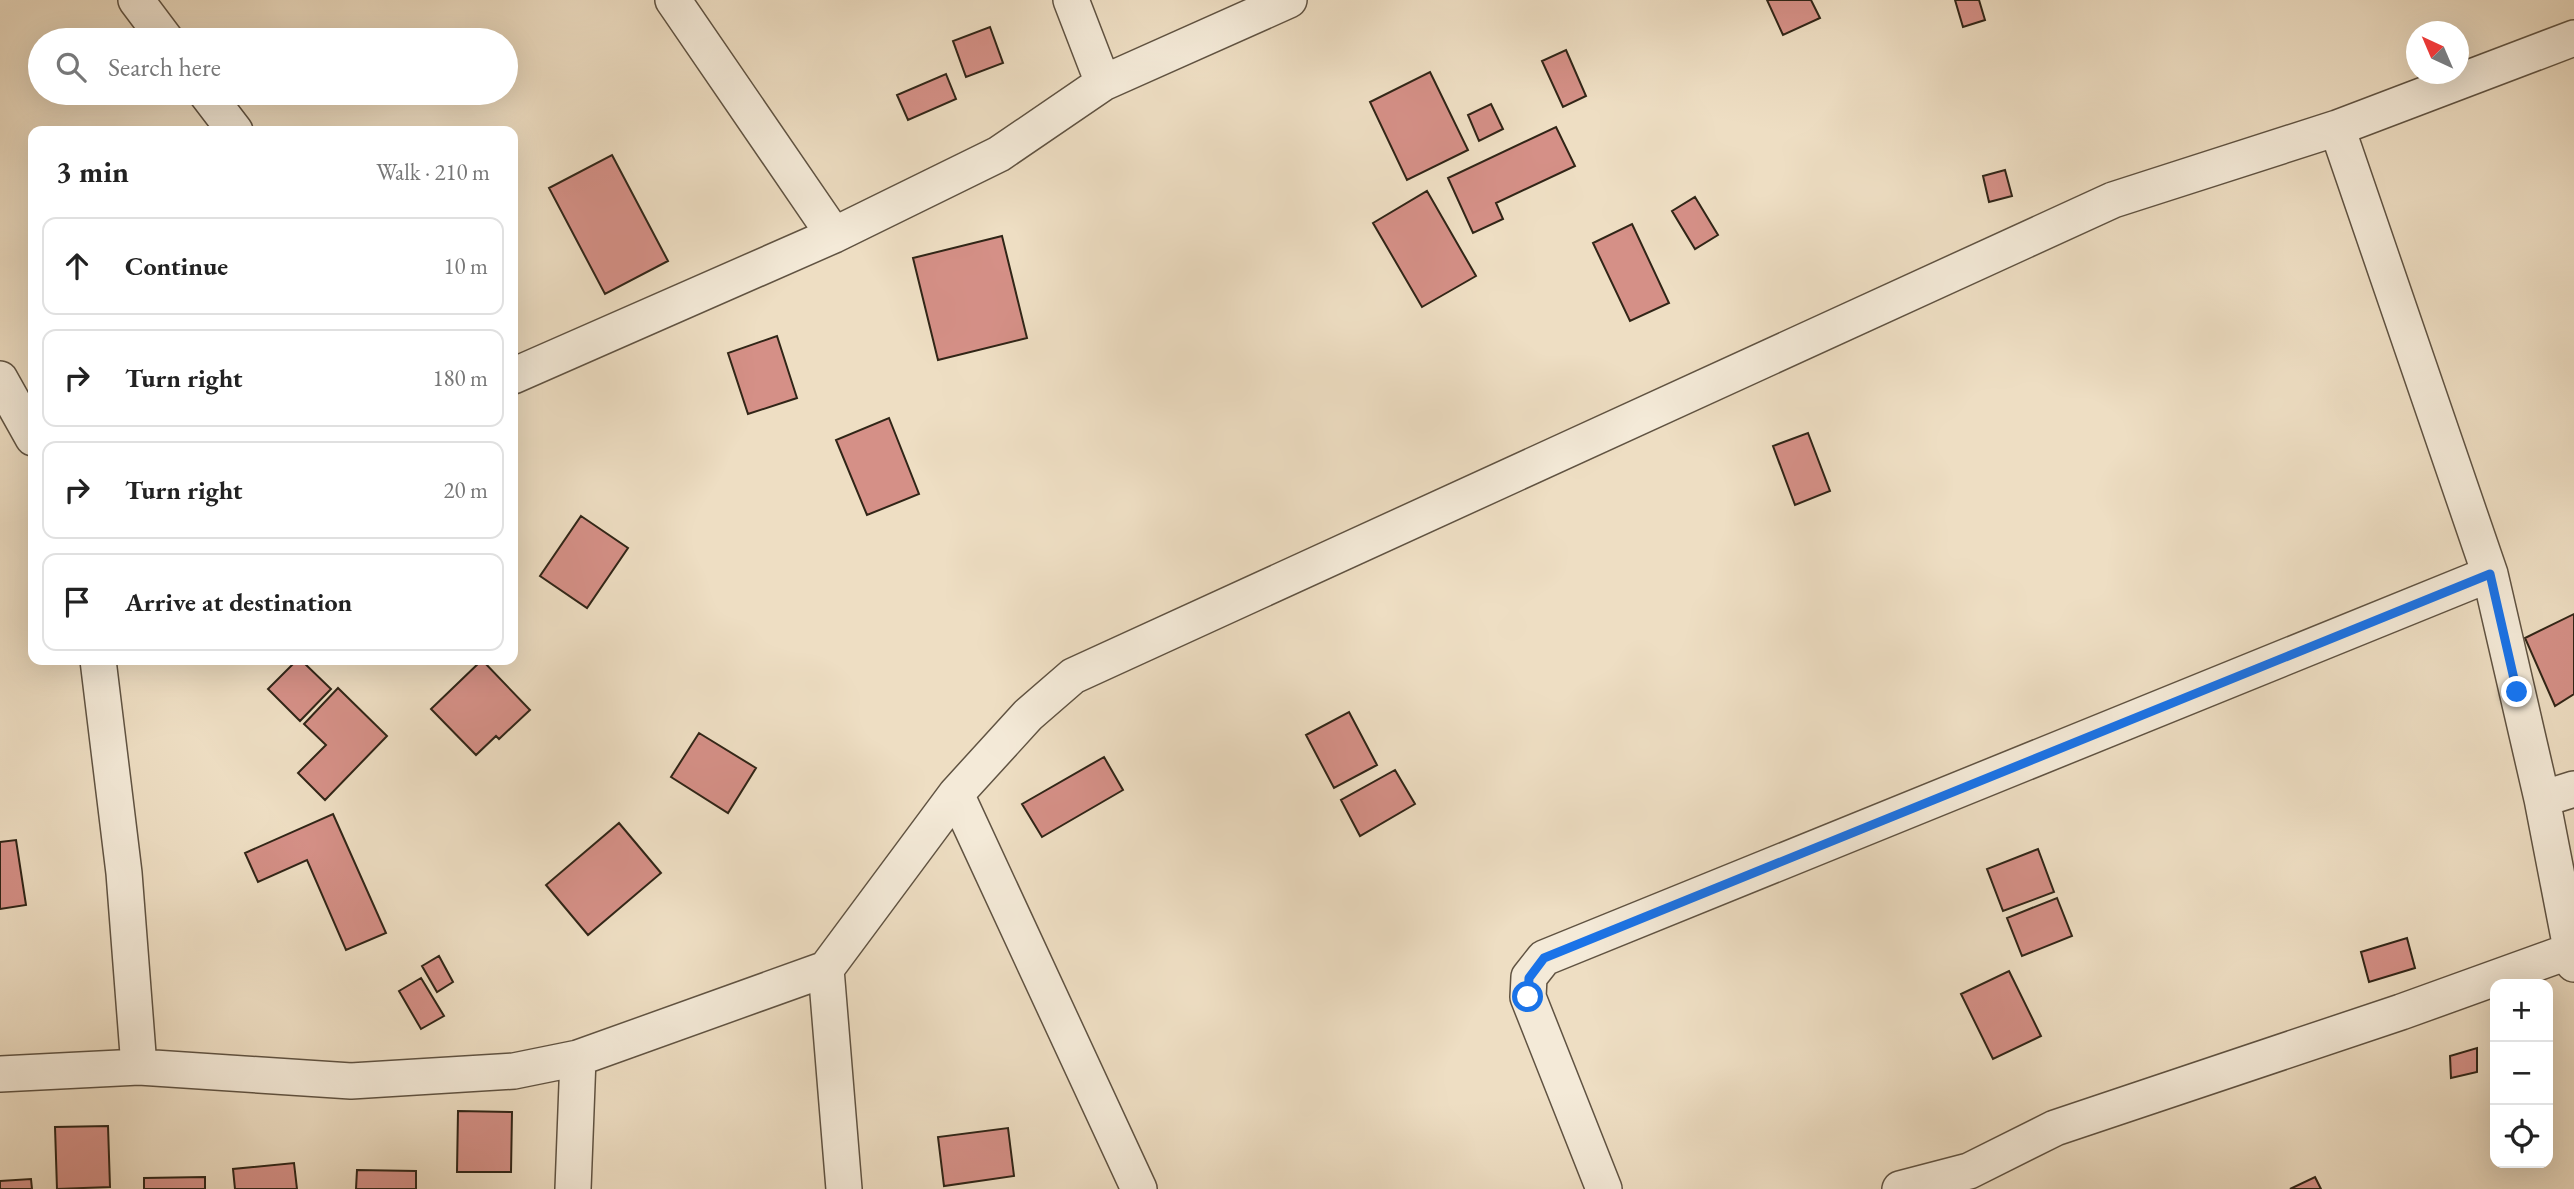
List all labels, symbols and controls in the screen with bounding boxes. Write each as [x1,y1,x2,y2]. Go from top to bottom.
north arrow [2406,21,2469,84]
search box [28,28,518,105]
icon: search [52,48,90,86]
text: Search here [108,50,221,84]
text: 3 min [56,152,129,191]
text: Walk · 210 m [376,157,490,187]
icon: ahead [58,247,96,285]
text: Continue [125,249,228,283]
text: 10 m [443,251,488,281]
icon: right [58,359,96,397]
text: Turn right [125,361,243,395]
text: 180 m [432,363,488,393]
icon: right [58,471,96,509]
text: Turn right [125,473,243,507]
text: 20 m [443,475,488,505]
icon: arrive [58,583,96,621]
text: Arrive at destination [125,585,352,619]
route end [2501,676,2532,707]
map controls [2490,979,2553,1168]
button: + [2490,979,2553,1042]
route start [1512,981,1543,1012]
button: − [2490,1042,2553,1105]
button: locate [2490,1105,2553,1168]

